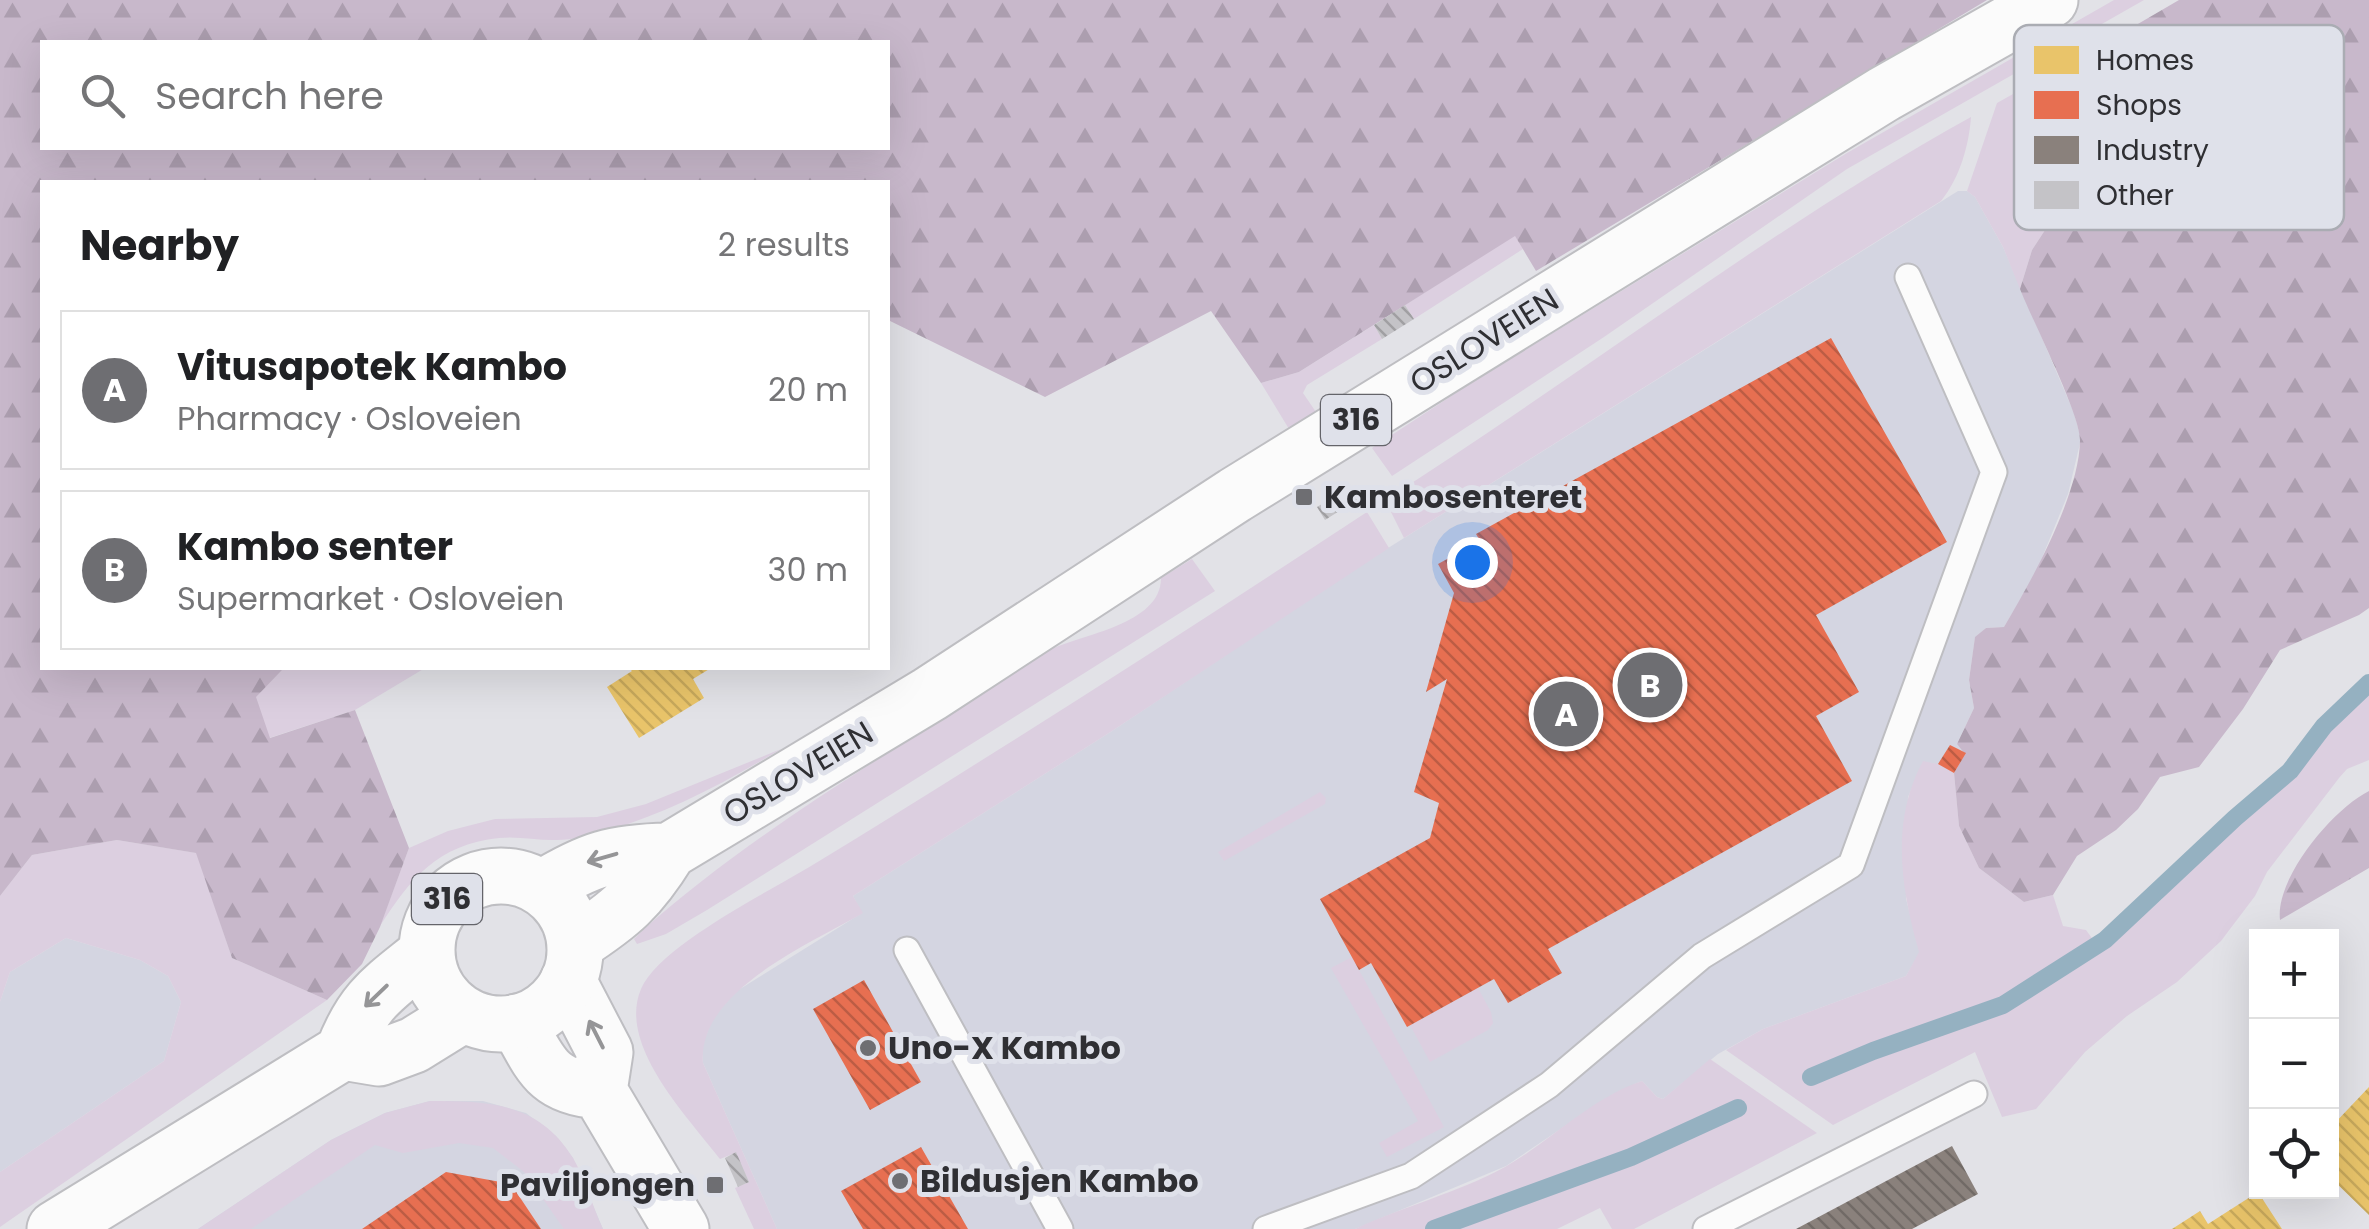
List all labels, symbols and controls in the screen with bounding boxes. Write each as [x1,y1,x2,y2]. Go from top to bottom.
legend [2014,25,2344,230]
search box [40,40,890,150]
text: Homes [2096,41,2194,80]
icon: search [75,68,130,123]
text: Search here [155,69,384,122]
text: Shops [2096,86,2182,125]
text: Industry [2096,131,2209,170]
text: Other [2096,176,2174,215]
text: Nearby [80,216,239,275]
text: 2 results [718,222,850,267]
street label: OSLOVEIEN [1401,277,1567,404]
text: Vitusapotek Kambo [177,340,567,393]
text: A [103,367,126,412]
text: 20 m [768,367,848,412]
road number: 316 [1321,395,1391,445]
text: Pharmacy · Osloveien [177,396,522,441]
place label: Kambosenteret [1324,474,1582,519]
marker: Kambosenteret [1293,486,1315,508]
text: Kambo senter [177,520,453,573]
your location [1447,537,1498,588]
text: B [104,547,125,592]
text: 30 m [768,547,848,592]
text: Supermarket · Osloveien [177,576,564,621]
pin: B [1618,648,1682,722]
pin: A [1534,676,1598,752]
street label: OSLOVEIEN [714,710,881,835]
one-way arrow [587,850,618,868]
road number: 316 [412,874,482,924]
map controls [2249,929,2339,1199]
button: + [2249,929,2339,1019]
one-way arrow [365,984,389,1008]
button: − [2249,1019,2339,1109]
one-way arrow [586,1020,605,1049]
place label: Uno-X Kambo [888,1025,1121,1070]
marker: Uno-X Kambo [857,1037,879,1059]
button: locate [2249,1109,2339,1199]
place label: Bildusjen Kambo [920,1158,1199,1203]
place label: Paviljongen [500,1162,695,1207]
marker: Bildusjen Kambo [889,1170,911,1192]
marker: Paviljongen [704,1174,726,1196]

